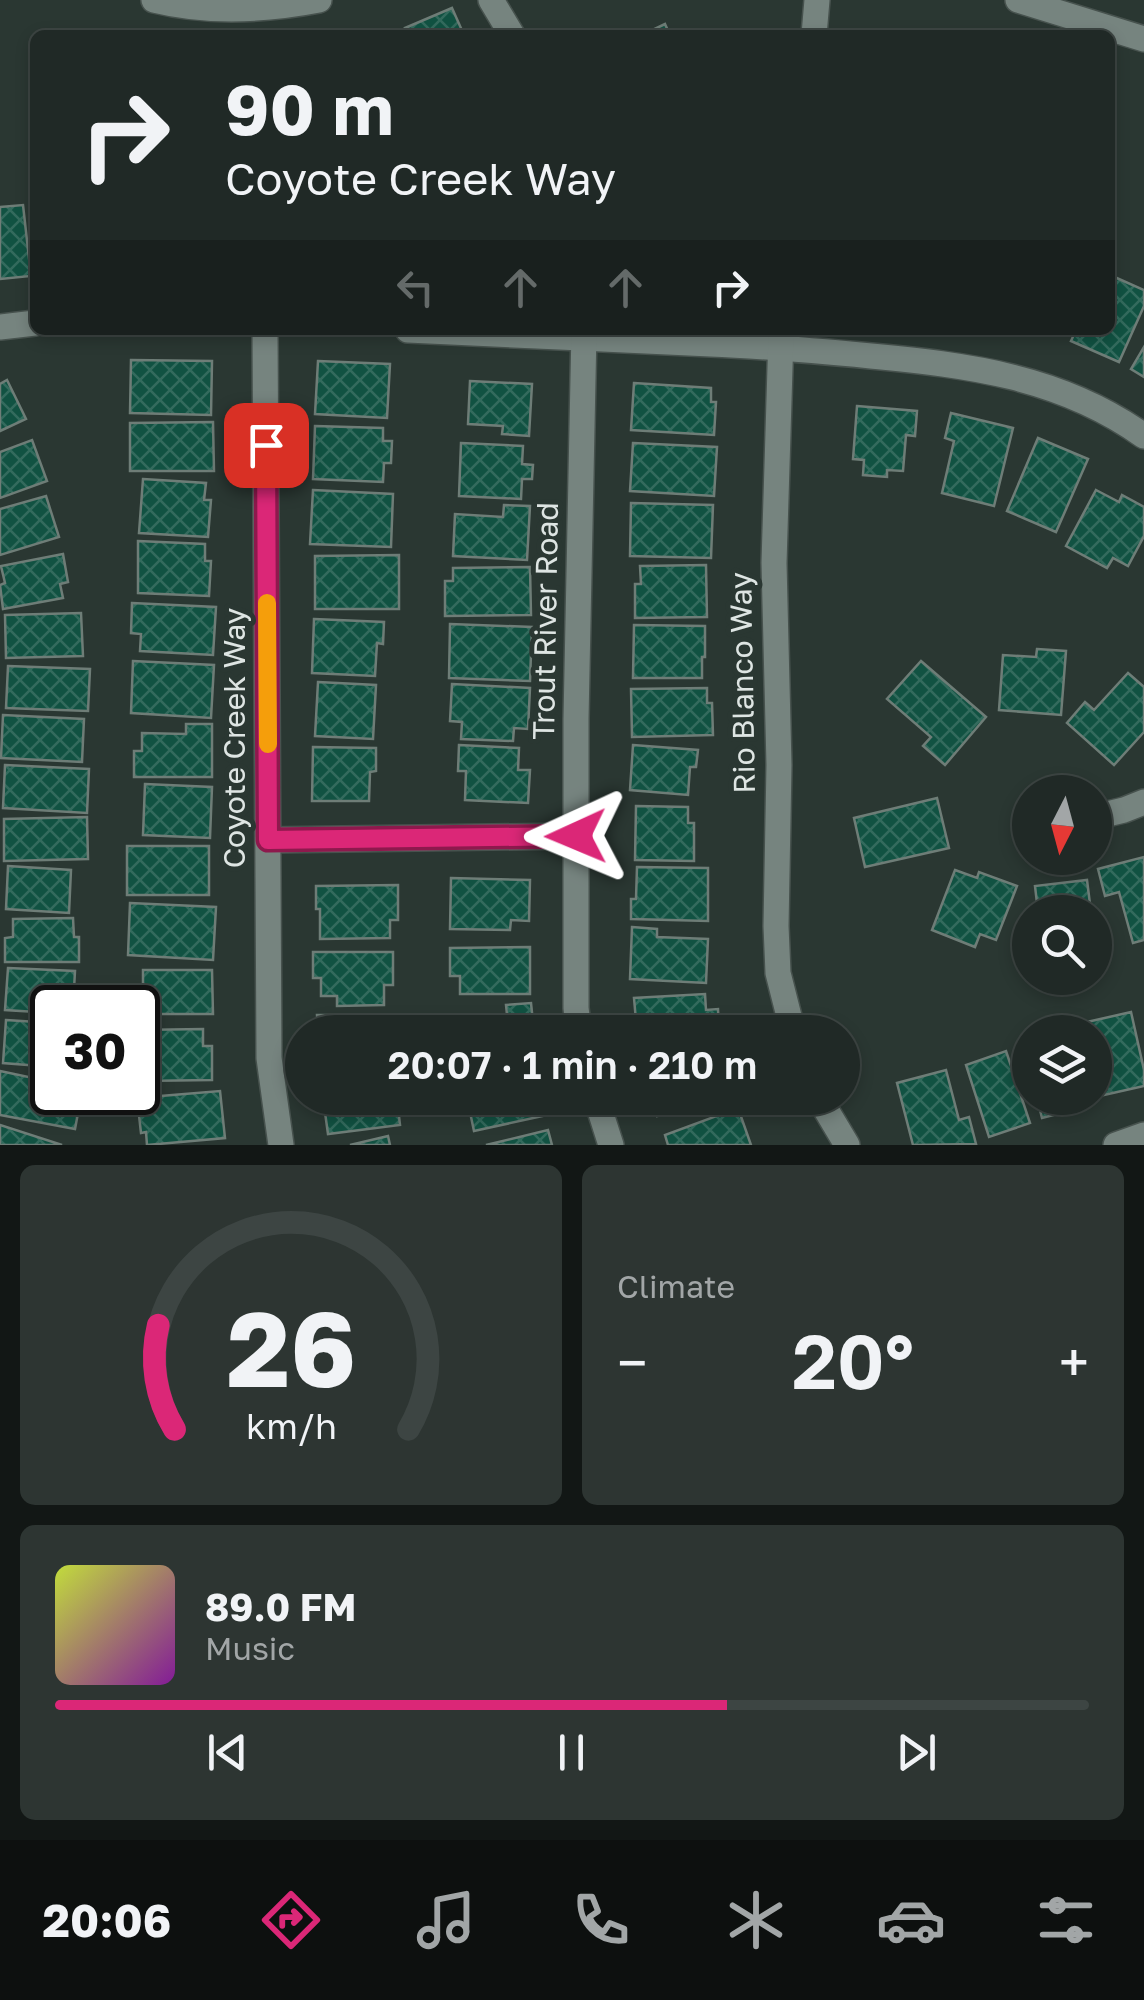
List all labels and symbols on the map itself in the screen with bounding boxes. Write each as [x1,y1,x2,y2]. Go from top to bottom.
pin [224,403,309,488]
street label: Trout River Road [525,502,565,740]
street label: Rio Blanco Way [722,572,762,794]
street label: Coyote Creek Way [216,607,252,868]
north arrow [1012,775,1112,875]
position arrow [524,784,628,888]
speed limit sign: 30 [30,985,160,1115]

